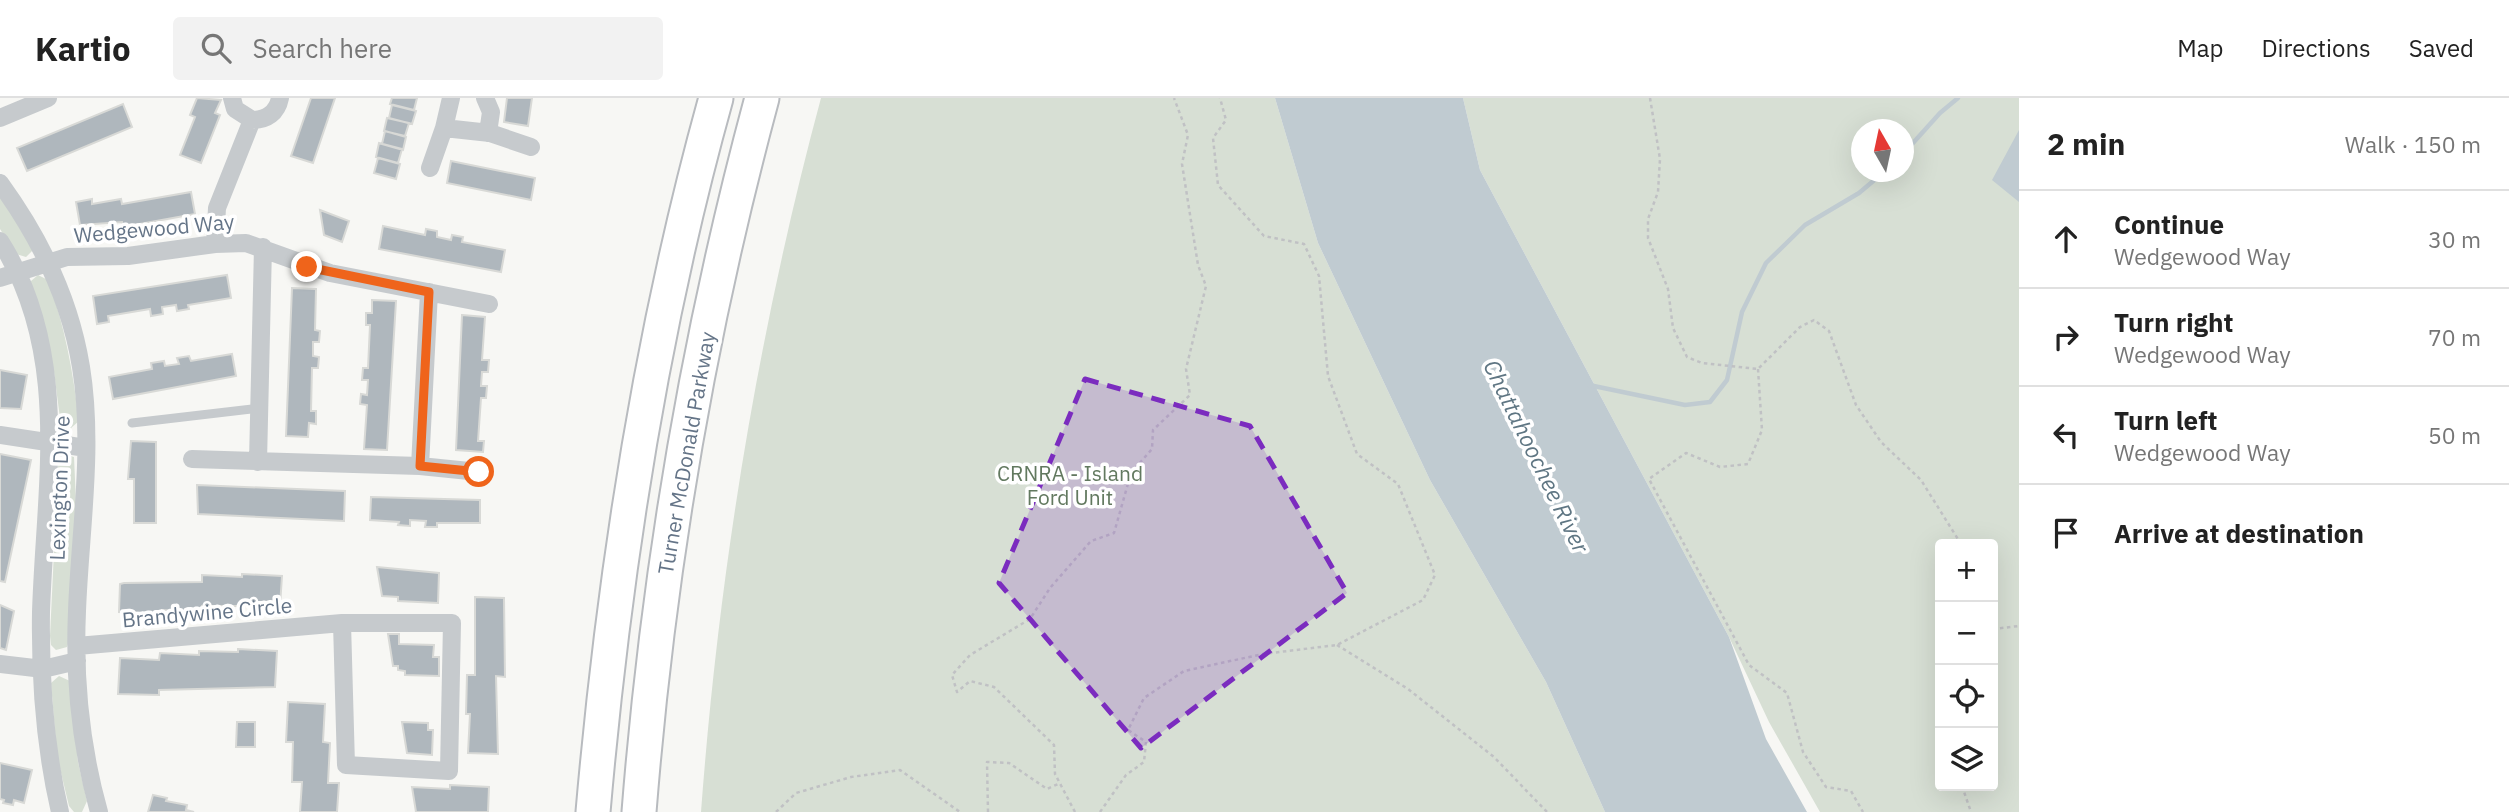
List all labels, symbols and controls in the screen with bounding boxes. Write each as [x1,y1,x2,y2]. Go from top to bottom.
search box [173,17,663,80]
text: Kartio [35,27,131,70]
icon: search [197,29,235,67]
text: Search here [253,31,392,65]
text: Map [2177,32,2223,64]
text: Directions [2261,32,2371,64]
text: Saved [2409,32,2474,64]
north arrow [1851,119,1914,182]
text: 2 min [2047,124,2125,163]
text: Walk · 150 m [2345,129,2481,159]
street label: Wedgewood Way [72,207,236,249]
text: Continue [2114,207,2224,241]
icon: ahead [2047,220,2085,258]
text: 30 m [2428,224,2481,254]
text: Wedgewood Way [2114,241,2291,271]
route end [291,251,322,282]
text: Turn right [2114,305,2233,339]
icon: right [2047,318,2085,356]
text: 70 m [2428,322,2481,352]
street label: Turner McDonald Parkway [651,329,721,577]
text: Wedgewood Way [2114,339,2291,369]
water label: Chattahoochee River [1477,355,1597,558]
text: Turn left [2114,403,2217,437]
street label: Lexington Drive [42,415,76,561]
icon: left [2047,416,2085,454]
text: 50 m [2428,420,2481,450]
text: Wedgewood Way [2114,437,2291,467]
route start [463,456,494,487]
park label: CRNRA - Island Ford Unit [997,459,1143,511]
icon: arrive [2047,514,2085,552]
text: Arrive at destination [2114,516,2364,550]
map controls [1935,539,1998,791]
button: + [1935,539,1998,602]
street label: Brandywine Circle [121,591,293,633]
button: − [1935,602,1998,665]
button: locate [1935,665,1998,728]
button: layers [1935,728,1998,791]

